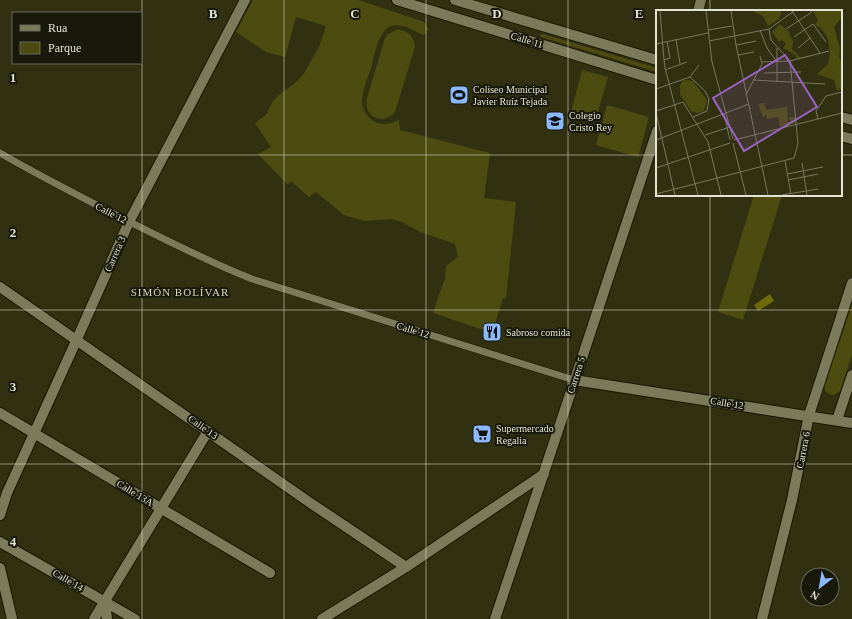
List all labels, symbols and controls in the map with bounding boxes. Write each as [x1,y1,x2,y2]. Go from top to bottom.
text: B [209,6,218,21]
text: C [350,6,360,21]
text: D [492,6,502,21]
text: E [635,6,643,21]
inset map [656,10,842,196]
legend [12,12,142,64]
text: Rua [48,21,68,35]
street label: Calle 11 [510,30,544,50]
text: Parque [48,41,81,55]
text: 1 [10,70,16,85]
sports icon: Coliseo Municipal Javier Ruíz Tejada [448,84,470,106]
place label: Coliseo Municipal Javier Ruíz Tejada [473,84,548,107]
school or university icon: Colegio Cristo Rey [544,110,566,132]
place label: Colegio Cristo Rey [569,110,612,133]
street label: Calle 12 [94,200,128,226]
text: 2 [10,225,16,240]
street label: Carrera 3 [102,235,128,273]
district label: SIMÓN BOLÍVAR [131,286,229,298]
street label: Calle 12 [395,320,431,340]
restaurant icon: Sabroso comida [481,321,503,343]
place label: Sabroso comida [506,327,571,338]
street label: Carrera 5 [565,355,587,395]
text: 3 [10,379,17,394]
street label: Calle 12 [710,395,744,411]
street label: Calle 13 [186,413,220,441]
supermarket icon: Supermercado Regalia [471,423,493,445]
place label: Supermercado Regalia [496,423,554,446]
street label: Carrera 6 [794,431,812,469]
street label: Calle 13A [115,478,156,509]
text: 4 [10,534,17,549]
street label: Calle 14 [51,567,85,593]
north arrow [800,567,840,607]
text: N [808,588,821,603]

